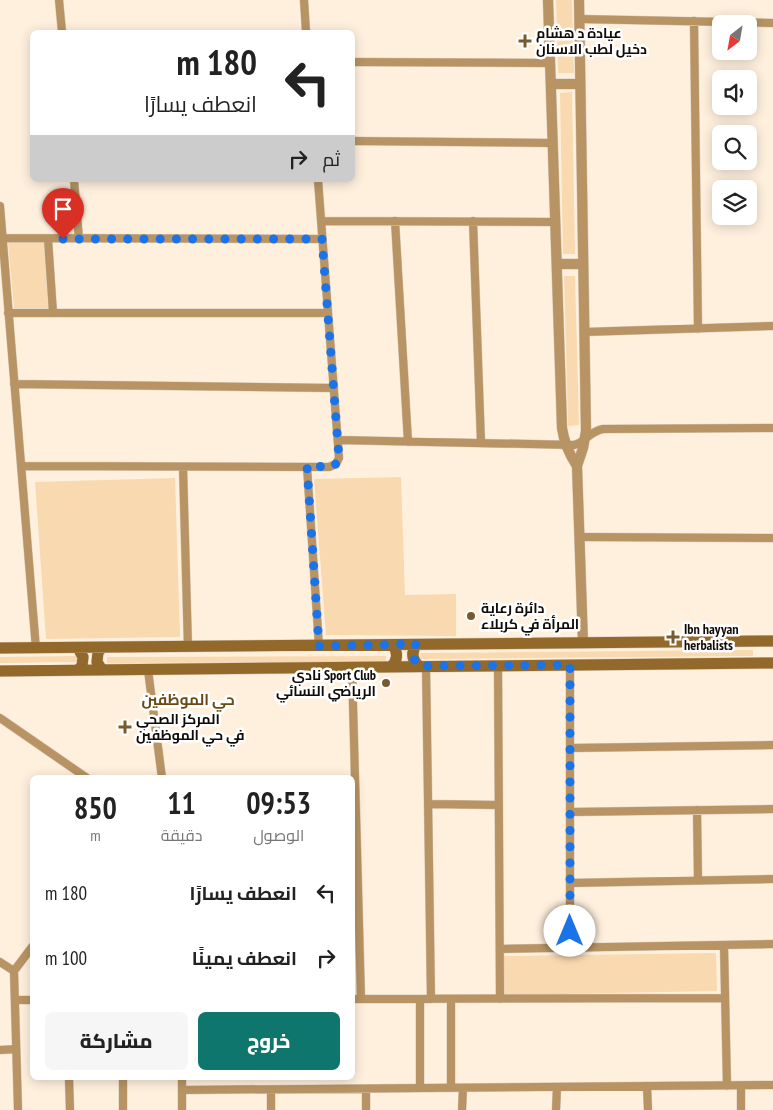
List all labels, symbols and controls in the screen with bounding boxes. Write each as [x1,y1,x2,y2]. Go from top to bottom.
north arrow [712,15,758,60]
map controls [712,15,757,225]
place label: عيادة د هشام دخيل لطب الاسنان [536,24,647,58]
marker: عيادة د هشام دخيل لطب الاسنان [518,34,532,48]
text: 180 m [176,39,257,85]
icon: left [275,50,340,115]
button: sound [712,70,757,115]
text: انعطف يسارًا [144,90,257,118]
button: search [712,125,757,170]
icon: right [284,145,312,173]
text: ثم [322,147,340,171]
button: layers [712,180,757,225]
pin [42,188,84,239]
icon: arrive [49,195,77,223]
place label: دائرة رعاية المرأة في كربلاء [481,599,579,636]
marker: دائرة رعاية المرأة في كربلاء [465,610,477,622]
place label: Ibn hayyan herbalists [684,620,739,654]
marker: Ibn hayyan herbalists [666,630,680,644]
place label: نادي Sport Club الرياضي النسائي [276,666,376,703]
marker: نادي Sport Club الرياضي النسائي [380,677,392,689]
district label: حي الموظفين [141,690,235,712]
place label: المركز الصحي في حي الموظفين [136,710,245,747]
marker: المركز الصحي في حي الموظفين [118,720,132,734]
text: 11 [167,783,196,822]
text: 09:53 [246,783,311,822]
text: 850 [74,788,117,827]
text: m [90,825,101,845]
text: دقيقة [161,825,202,845]
text: الوصول [253,825,304,845]
icon: left [312,879,340,907]
text: 180 m [45,881,87,905]
text: انعطف يسارًا [189,881,297,905]
position arrow [543,904,595,956]
icon: right [312,944,340,972]
text: 100 m [45,946,87,970]
text: انعطف يمينًا [192,946,297,970]
button: مشاركة [45,1012,188,1070]
button: خروج [198,1012,340,1070]

